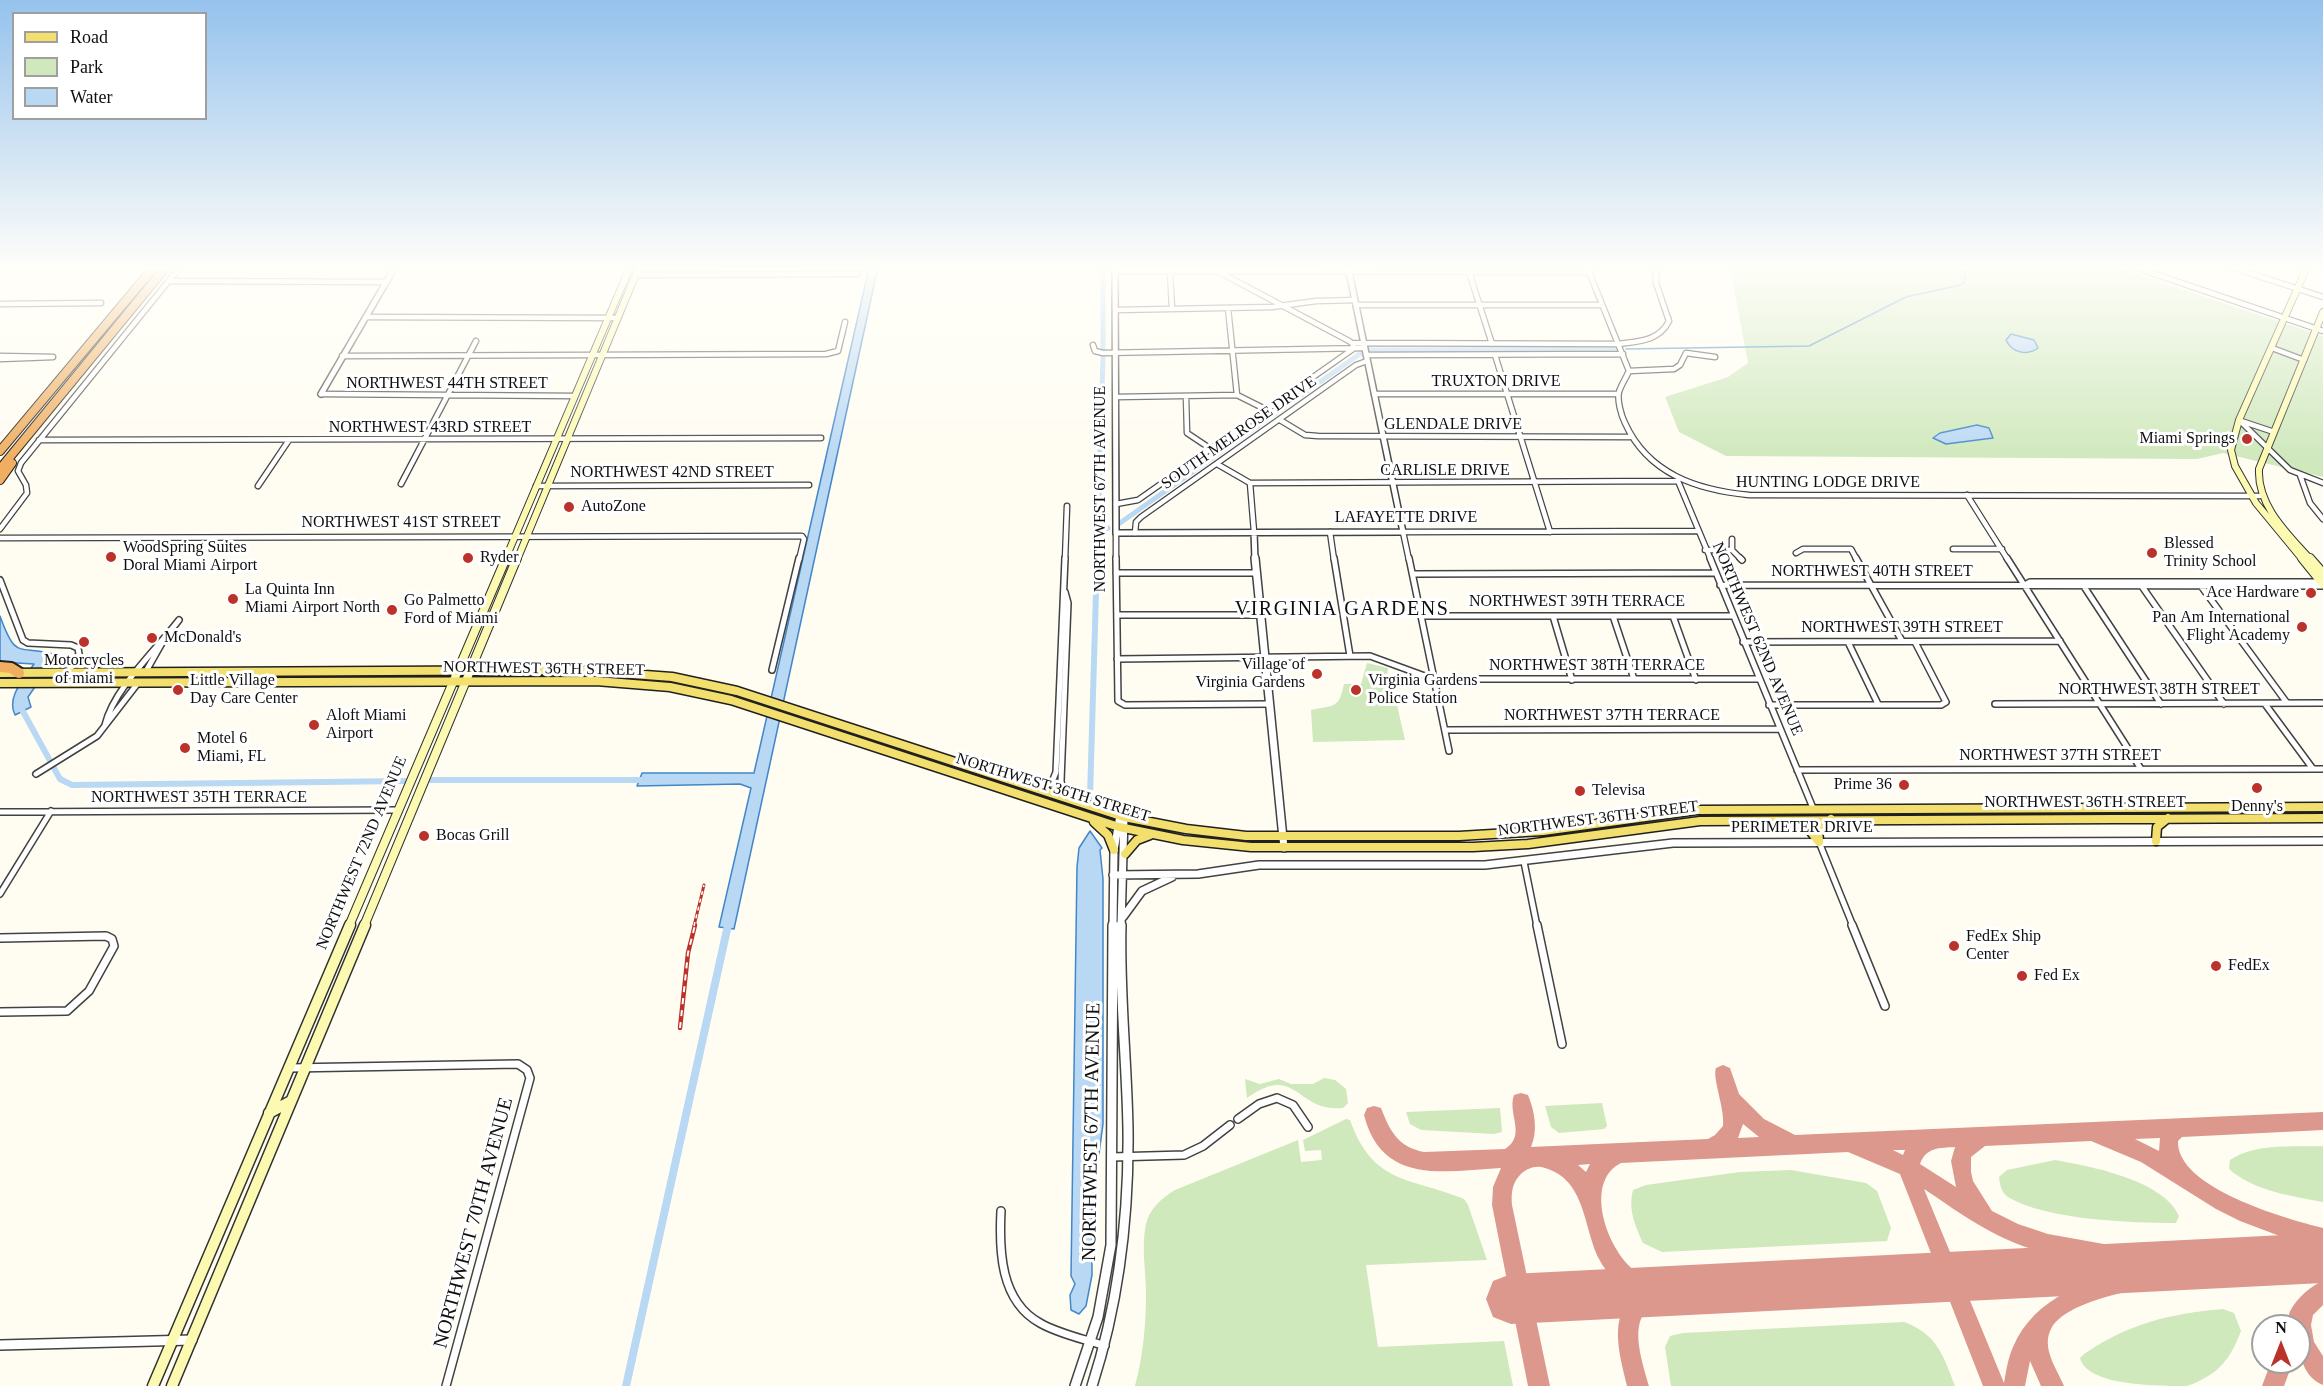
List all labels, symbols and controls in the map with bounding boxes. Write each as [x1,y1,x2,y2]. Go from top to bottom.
legend [12,12,207,120]
text: Road [70,27,108,47]
text: Park [70,57,103,77]
text: Water [70,87,113,107]
street label: SOUTH MELROSE DRIVE [1158,372,1320,494]
street label: TRUXTON DRIVE [1431,372,1561,392]
street label: NORTHWEST 44TH STREET [346,374,548,394]
street label: NORTHWEST 67TH AVENUE [1091,386,1111,592]
street label: GLENDALE DRIVE [1384,415,1522,435]
street label: NORTHWEST 43RD STREET [329,418,531,438]
place label: Miami Springs [2139,429,2235,449]
marker: Miami Springs [2240,432,2254,446]
street label: CARLISLE DRIVE [1380,461,1510,481]
street label: NORTHWEST 42ND STREET [570,463,774,483]
street label: HUNTING LODGE DRIVE [1736,473,1920,493]
place label: AutoZone [581,497,646,517]
marker: AutoZone [562,500,576,514]
street label: LAFAYETTE DRIVE [1335,508,1477,528]
street label: NORTHWEST 41ST STREET [301,513,501,533]
place label: Blessed Trinity School [2164,534,2256,572]
place label: WoodSpring Suites Doral Miami Airport [123,538,257,576]
street label: NORTHWEST 62ND AVENUE [1707,539,1807,739]
marker: Blessed Trinity School [2145,546,2159,560]
place label: Ryder [480,548,518,568]
marker: WoodSpring Suites Doral Miami Airport [104,550,118,564]
marker: Ryder [461,551,475,565]
street label: NORTHWEST 40TH STREET [1771,562,1973,582]
place label: La Quinta Inn Miami Airport North [245,580,380,618]
place label: Ace Hardware [2206,583,2299,603]
marker: Ace Hardware [2304,586,2318,600]
place label: Go Palmetto Ford of Miami [404,591,498,629]
marker: La Quinta Inn Miami Airport North [226,592,240,606]
street label: NORTHWEST 39TH TERRACE [1469,592,1685,612]
district label: VIRGINIA GARDENS [1235,598,1449,622]
marker: Go Palmetto Ford of Miami [385,603,399,617]
place label: Pan Am International Flight Academy [2152,608,2290,646]
street label: NORTHWEST 39TH STREET [1801,618,2003,638]
marker: Pan Am International Flight Academy [2295,620,2309,634]
place label: McDonald's [164,628,242,648]
marker: McDonald's [145,631,159,645]
marker: Motorcycles of miami [77,635,91,649]
place label: Motorcycles of miami [44,651,124,689]
place label: Village of Virginia Gardens [1196,655,1305,693]
street label: NORTHWEST 38TH TERRACE [1489,656,1705,676]
street label: NORTHWEST 36TH STREET [443,658,645,680]
marker: Village of Virginia Gardens [1310,667,1324,681]
place label: Little Village Day Care Center [190,671,298,709]
place label: Virginia Gardens Police Station [1368,671,1477,709]
street label: NORTHWEST 38TH STREET [2058,680,2260,700]
marker: Little Village Day Care Center [171,683,185,697]
marker: Virginia Gardens Police Station [1349,683,1363,697]
place label: Aloft Miami Airport [326,706,406,744]
street label: NORTHWEST 37TH TERRACE [1504,706,1720,726]
marker: Aloft Miami Airport [307,718,321,732]
place label: Motel 6 Miami, FL [197,729,266,767]
marker: Motel 6 Miami, FL [178,741,192,755]
street label: NORTHWEST 37TH STREET [1959,746,2161,766]
street label: NORTHWEST 36TH STREET [954,749,1152,827]
street label: NORTHWEST 72ND AVENUE [312,753,412,953]
place label: Prime 36 [1834,775,1892,795]
marker: Prime 36 [1897,778,1911,792]
place label: Televisa [1592,781,1645,801]
marker: Denny's [2250,781,2264,795]
marker: Televisa [1573,784,1587,798]
street label: NORTHWEST 35TH TERRACE [91,788,307,808]
street label: NORTHWEST 36TH STREET [1984,793,2186,813]
street label: NORTHWEST 36TH STREET [1497,797,1699,841]
place label: Denny's [2231,797,2283,817]
street label: PERIMETER DRIVE [1731,818,1873,838]
place label: Bocas Grill [436,826,509,846]
marker: Bocas Grill [417,829,431,843]
place label: FedEx Ship Center [1966,927,2041,965]
marker: FedEx Ship Center [1947,939,1961,953]
place label: FedEx [2228,956,2270,976]
marker: FedEx [2209,959,2223,973]
place label: Fed Ex [2034,966,2080,986]
marker: Fed Ex [2015,969,2029,983]
street label: NORTHWEST 67TH AVENUE [1078,1003,1106,1261]
street label: NORTHWEST 70TH AVENUE [429,1095,519,1351]
north arrow [2251,1314,2311,1374]
text: N [2275,1319,2287,1336]

